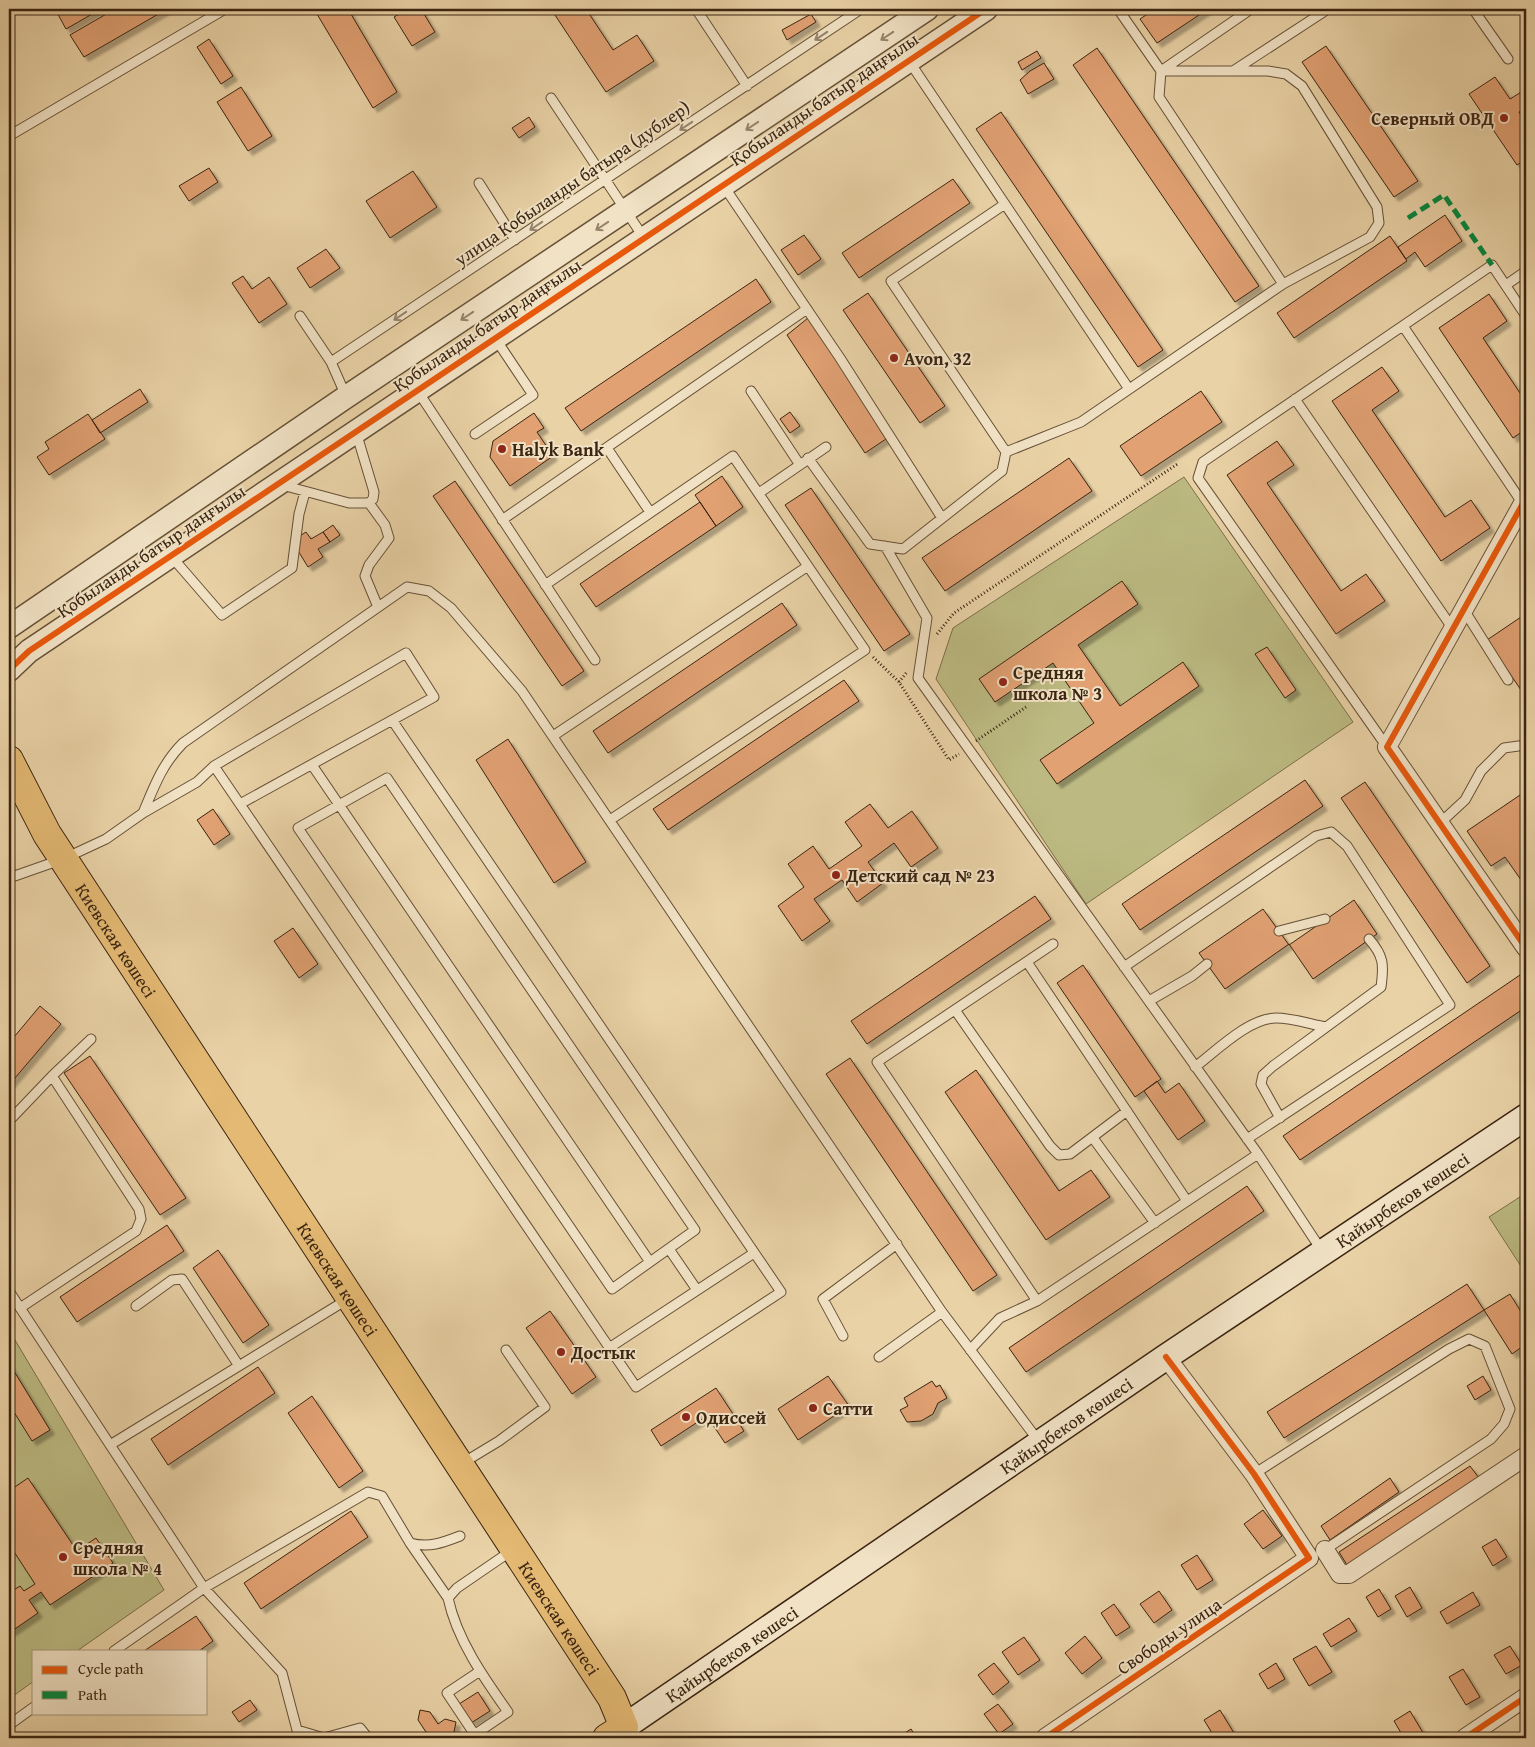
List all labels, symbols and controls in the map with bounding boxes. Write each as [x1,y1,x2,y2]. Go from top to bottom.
street label: Қобыланды батыр даңғылы [724,25,924,172]
one-way arrow [814,31,828,41]
one-way arrow [880,31,894,41]
street label: улица Кобыланды батыра (дублер) [448,94,695,273]
place label: Северный ОВД [1371,105,1494,132]
marker: Северный ОВД [1498,112,1510,124]
one-way arrow [679,121,693,132]
one-way arrow [745,121,759,131]
one-way arrow [529,221,543,231]
one-way arrow [595,221,609,231]
street label: Қобыланды батыр даңғылы [387,251,587,398]
one-way arrow [394,311,408,321]
one-way arrow [460,311,474,321]
place label: Avon, 32 [904,345,971,372]
marker: Avon, 32 [888,352,900,364]
place label: Halyk Bank [512,436,605,463]
marker: Halyk Bank [496,443,508,455]
street label: Қобыланды батыр даңғылы [51,477,251,624]
place label: Средняя школа № 3 [1013,659,1102,707]
marker: Средняя школа № 3 [997,676,1009,688]
place label: Детский сад № 23 [845,862,995,889]
marker: Детский сад № 23 [830,869,842,881]
street label: Киевская көшесі [69,878,164,1003]
street label: Қайырбеков көшесі [1330,1145,1474,1254]
street label: Киевская көшесі [291,1217,385,1342]
place label: Достык [570,1339,636,1366]
marker: Достык [555,1346,567,1358]
street label: Қайырбеков көшесі [994,1370,1138,1480]
place label: Сатти [823,1395,873,1422]
marker: Сатти [807,1402,819,1414]
place label: Одиссей [696,1404,766,1431]
marker: Одиссей [680,1411,692,1423]
place label: Средняя школа № 4 [73,1534,162,1582]
marker: Средняя школа № 4 [57,1551,69,1563]
street label: Киевская көшесі [512,1555,607,1681]
street label: Свободы улица [1111,1591,1227,1681]
street label: Қайырбеков көшесі [659,1599,803,1709]
legend [32,1650,208,1714]
text: Cycle path [78,1658,144,1679]
text: Path [78,1684,107,1705]

